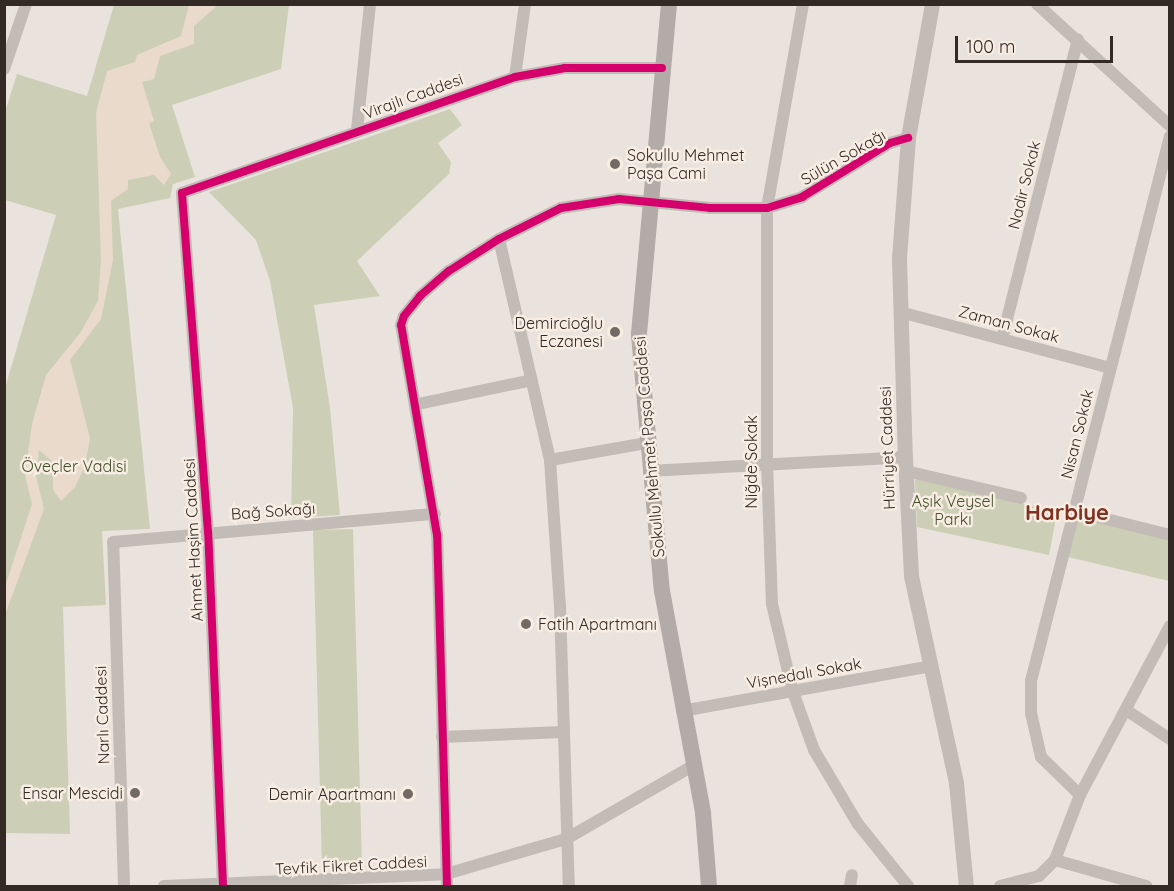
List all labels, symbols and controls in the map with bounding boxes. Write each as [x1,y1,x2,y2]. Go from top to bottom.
scale bar [958,24,1116,62]
text: 100 m [966,35,1015,58]
street label: Virajlı Caddesi [360,69,466,123]
street label: Sülün Sokağı [797,125,889,189]
street label: Nadir Sokak [1004,139,1044,231]
place label: Sokullu Mehmet Paşa Cami [627,145,744,183]
marker: Sokullu Mehmet Paşa Cami [608,157,622,171]
street label: Zaman Sokak [957,301,1061,347]
place label: Demircioğlu Eczanesi [514,313,603,351]
marker: Demircioğlu Eczanesi [608,325,622,339]
street label: Sokullu Mehmet Paşa Caddesi [630,336,668,558]
street label: Hürriyet Caddesi [875,386,899,510]
street label: Nisan Sokak [1057,387,1097,481]
street label: Niğde Sokak [741,415,761,509]
park label: Öveçler Vadisi [21,456,127,476]
street label: Ahmet Haşim Caddesi [179,458,207,622]
park label: Aşık Veysel Parkı [912,491,994,529]
street label: Bağ Sokağı [230,498,316,524]
district label: Harbiye [1025,500,1109,526]
place label: Fatih Apartmanı [538,614,657,634]
marker: Fatih Apartmanı [519,617,533,631]
street label: Vişnedalı Sokak [745,653,863,693]
street label: Narlı Caddesi [91,665,113,765]
place label: Ensar Mescidi [22,783,123,803]
place label: Demir Apartmanı [268,784,396,804]
marker: Ensar Mescidi [128,786,142,800]
marker: Demir Apartmanı [401,787,415,801]
street label: Tevfik Fikret Caddesi [274,851,428,879]

